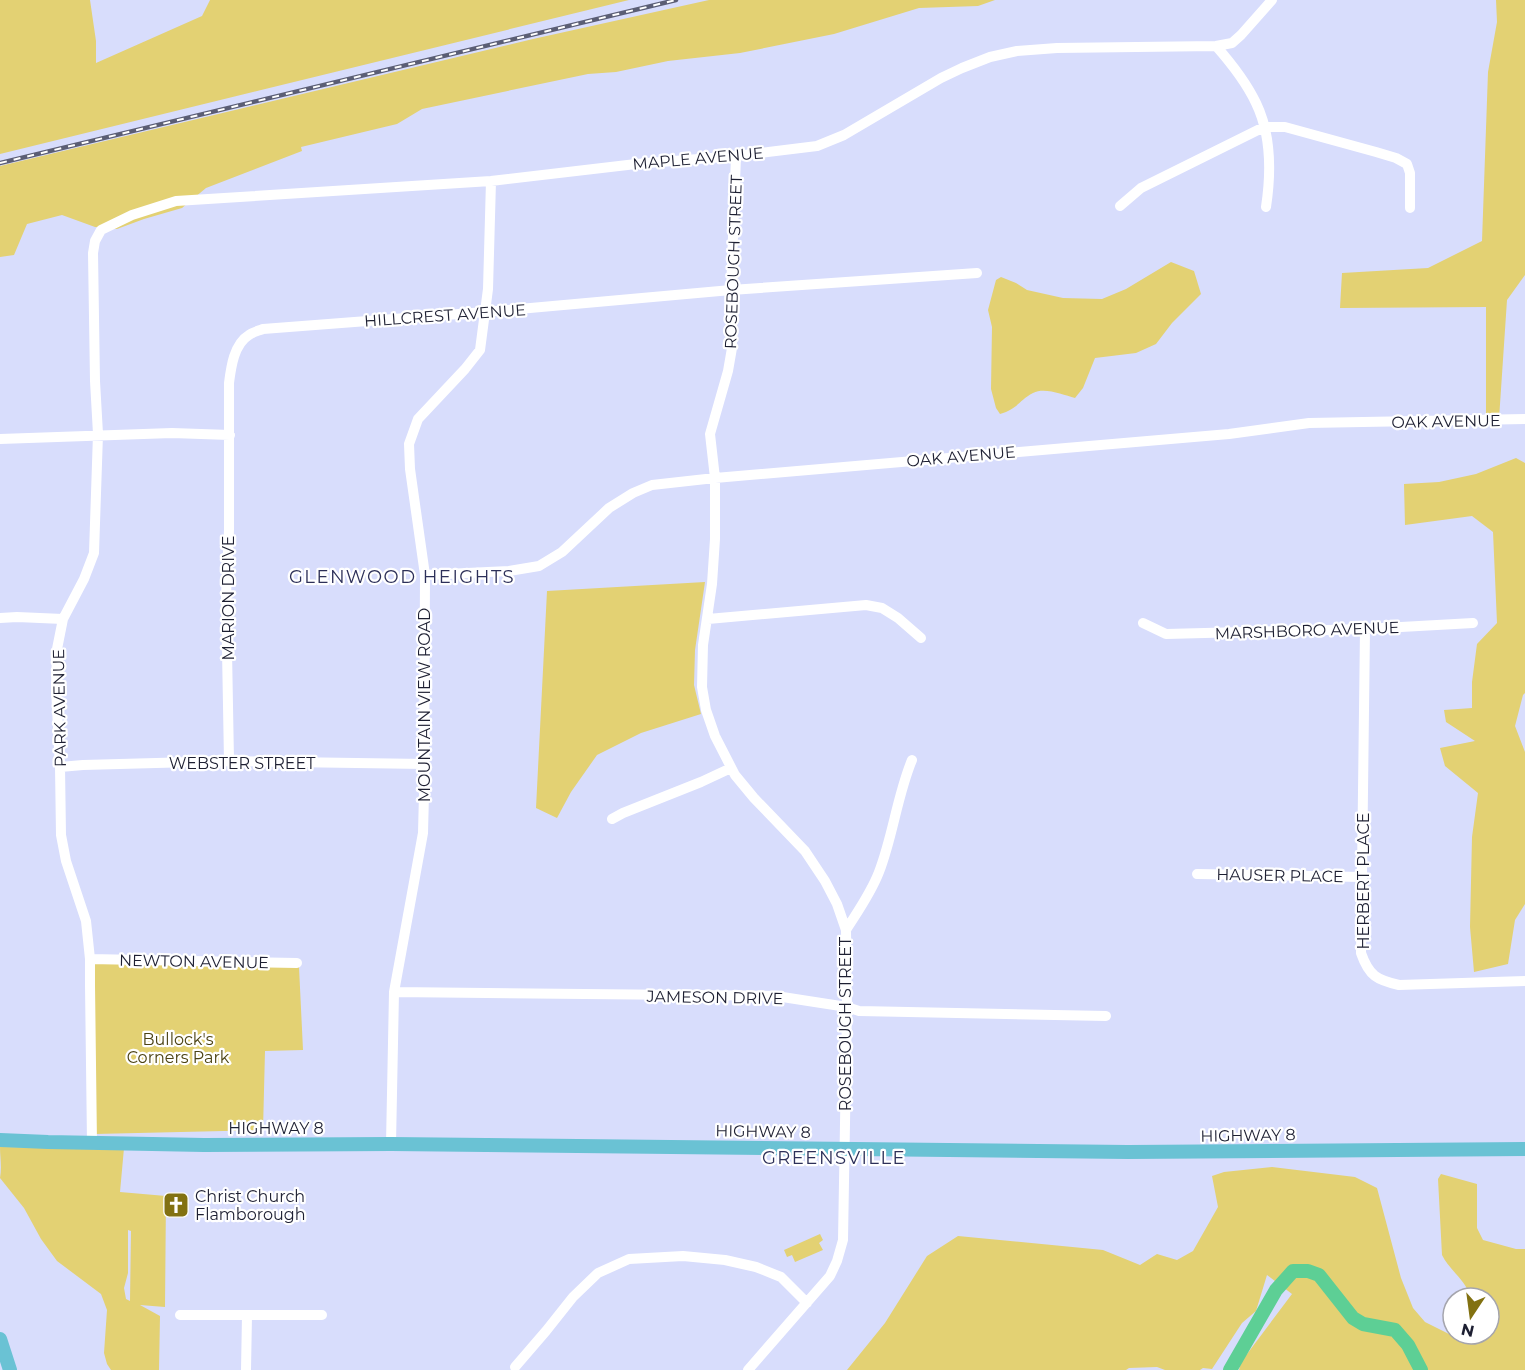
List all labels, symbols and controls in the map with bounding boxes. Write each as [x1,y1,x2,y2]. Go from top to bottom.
street label: MAPLE AVENUE [632,143,764,174]
street label: ROSEBOUGH STREET [721,174,746,349]
street label: HILLCREST AVENUE [364,300,527,331]
street label: OAK AVENUE [1391,411,1501,432]
street label: OAK AVENUE [906,442,1016,471]
street label: MARION DRIVE [219,536,238,660]
district label: GLENWOOD HEIGHTS [289,566,515,588]
street label: MOUNTAIN VIEW ROAD [415,608,434,802]
street label: MARSHBORO AVENUE [1214,618,1400,643]
street label: PARK AVENUE [49,649,70,767]
street label: WEBSTER STREET [169,754,316,773]
street label: HERBERT PLACE [1354,813,1373,949]
street label: HAUSER PLACE [1216,865,1344,886]
street label: ROSEBOUGH STREET [836,936,855,1111]
street label: NEWTON AVENUE [119,951,269,972]
street label: JAMESON DRIVE [645,987,784,1008]
park label: Bullock's Corners Park [127,1030,230,1067]
street label: HIGHWAY 8 [228,1119,324,1138]
street label: HIGHWAY 8 [715,1121,811,1142]
street label: HIGHWAY 8 [1200,1125,1296,1146]
district label: GREENSVILLE [762,1147,906,1169]
place label: Christ Church Flamborough [195,1187,306,1224]
church icon: Christ Church Flamborough [161,1190,191,1220]
north arrow [1441,1286,1501,1346]
text: N [1459,1319,1476,1341]

